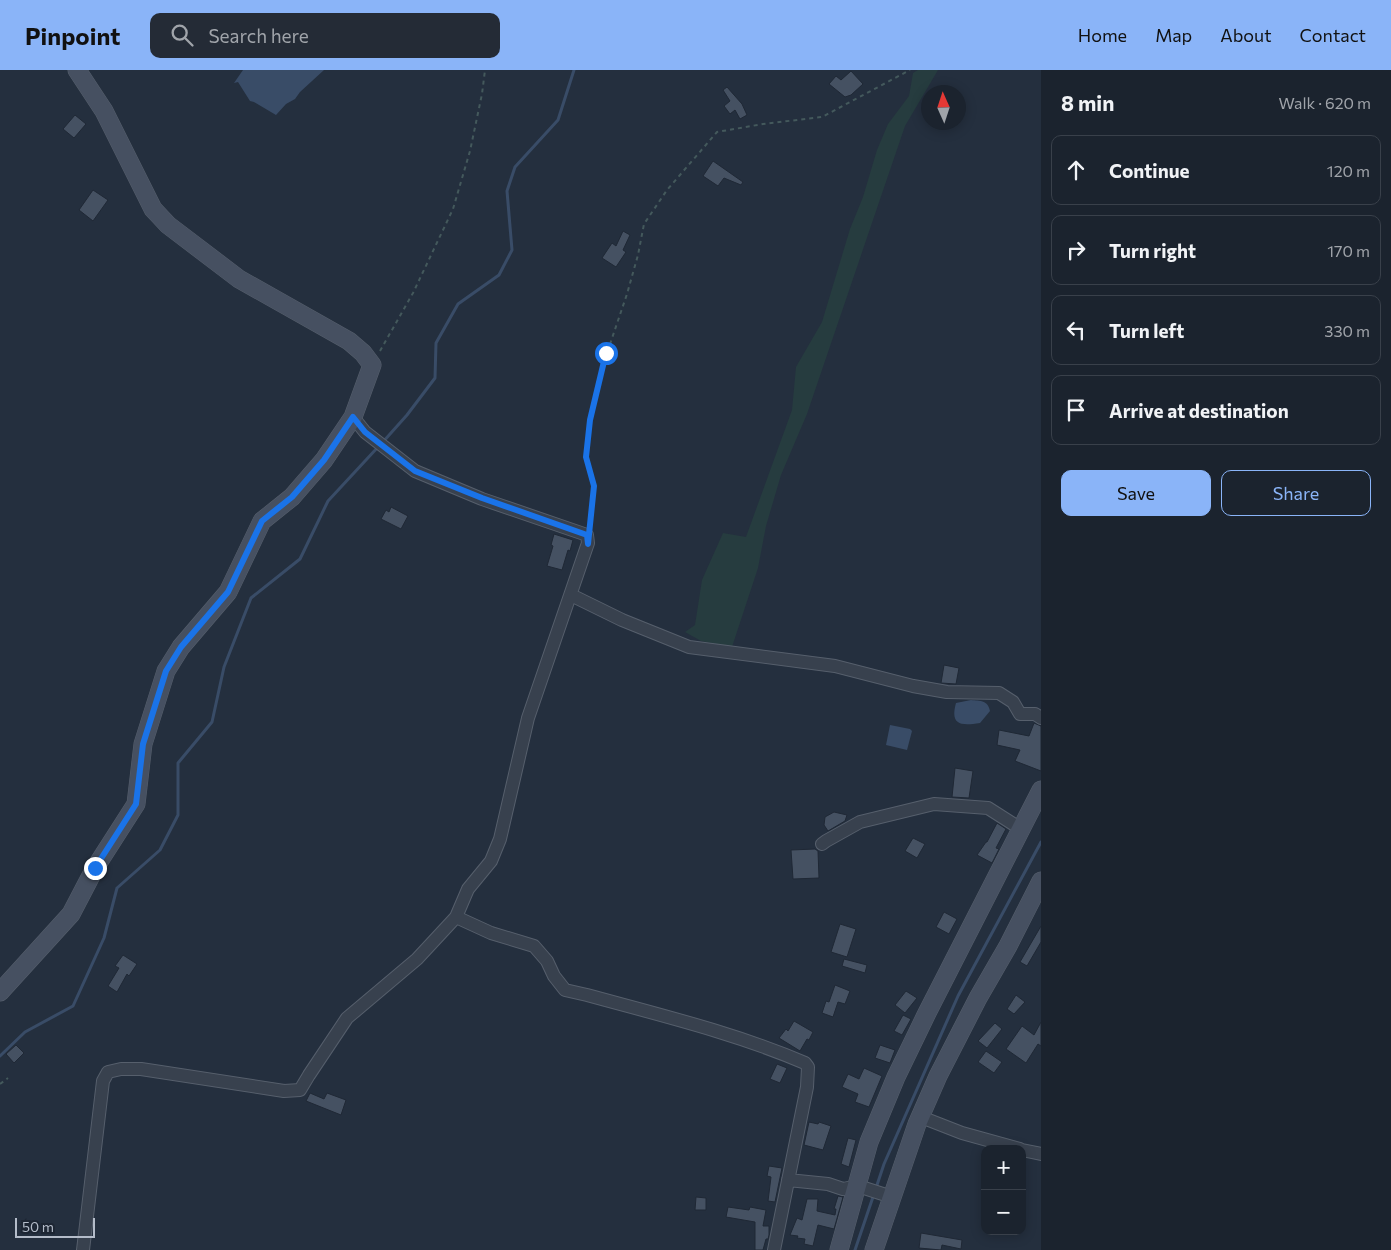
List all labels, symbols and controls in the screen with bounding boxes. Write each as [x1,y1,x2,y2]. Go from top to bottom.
search box [150,13,500,58]
text: Pinpoint [25,21,120,50]
icon: search [168,21,196,49]
text: Search here [208,24,309,47]
text: Home [1078,24,1127,46]
text: Map [1155,24,1192,46]
text: About [1220,24,1272,46]
text: Contact [1300,24,1366,46]
north arrow [921,85,966,130]
text: 8 min [1061,90,1114,115]
text: Walk · 620 m [1279,93,1371,112]
icon: ahead [1062,156,1090,184]
text: Continue [1109,159,1189,182]
text: 120 m [1327,161,1370,180]
icon: right [1062,236,1090,264]
text: Turn right [1109,239,1196,262]
text: 170 m [1327,241,1370,260]
icon: left [1062,316,1090,344]
text: Turn left [1109,319,1184,342]
text: 330 m [1324,321,1370,340]
route start [595,342,618,365]
icon: arrive [1062,396,1090,424]
text: Arrive at destination [1109,399,1289,422]
button: Save [1061,470,1211,516]
button: Share [1221,470,1371,516]
route end [84,857,107,880]
map controls [981,1145,1026,1235]
button: + [981,1145,1026,1190]
button: − [981,1190,1026,1235]
scale bar [15,1215,95,1238]
text: 50 m [22,1218,54,1235]

